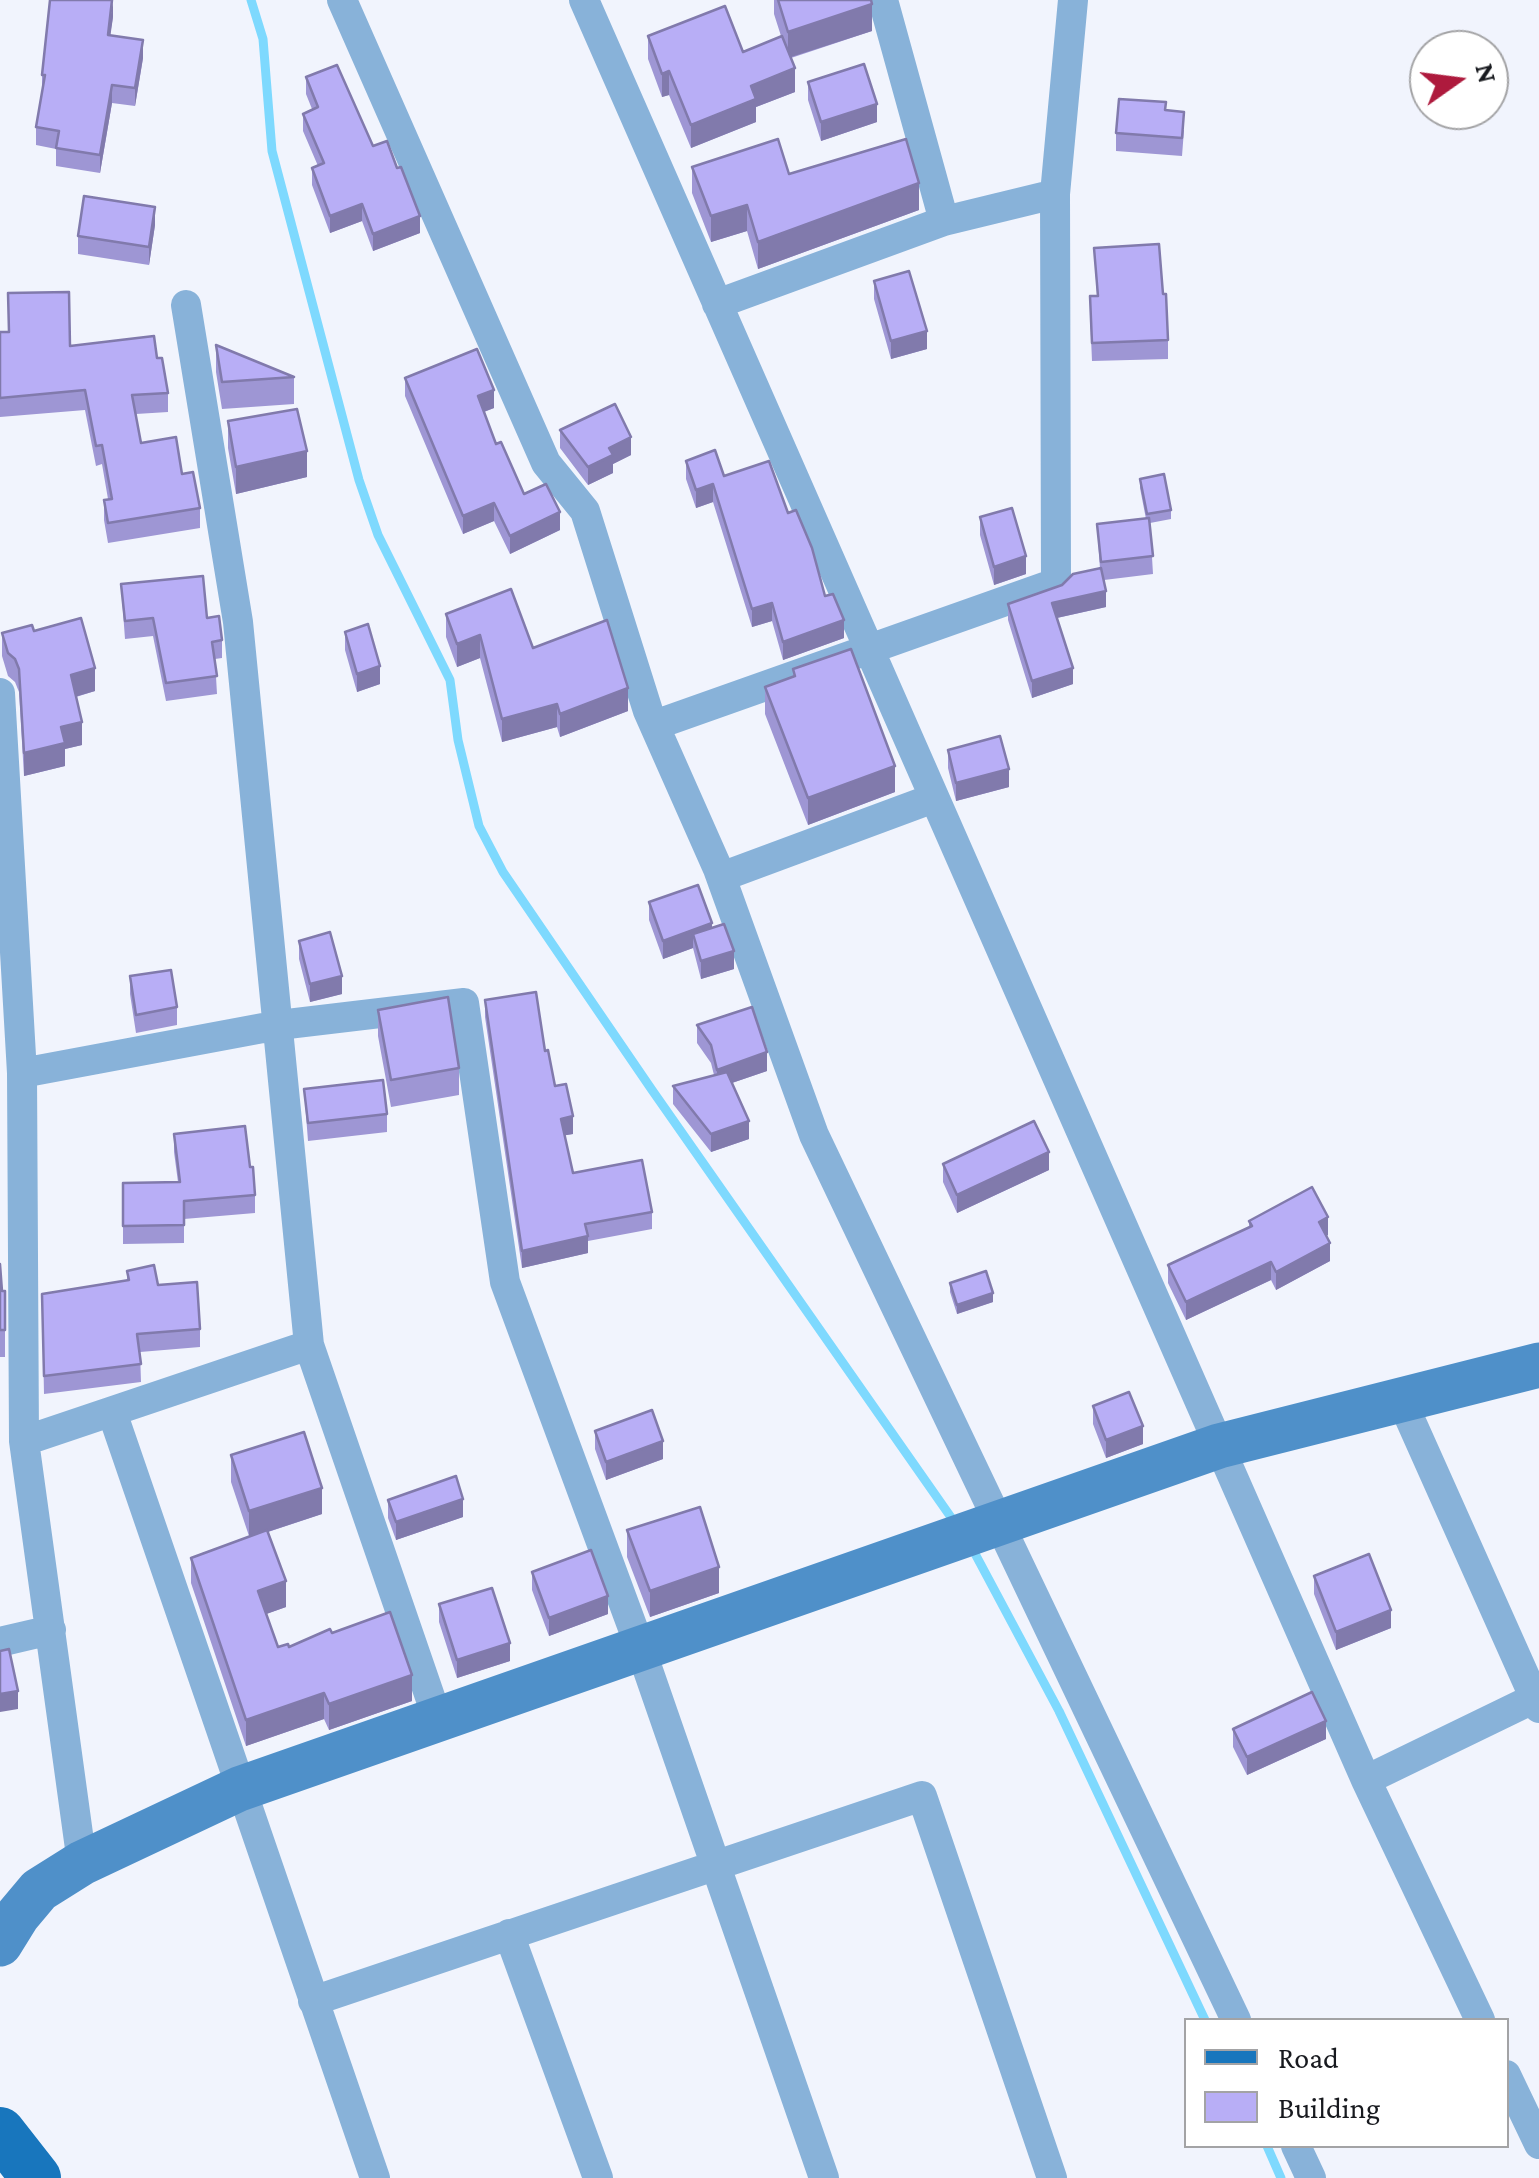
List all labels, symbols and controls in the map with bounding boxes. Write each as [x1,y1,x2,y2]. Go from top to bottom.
north arrow [1409,30,1509,130]
text: N [1469,60,1504,86]
legend [1184,2018,1509,2148]
text: Road [1278,2041,1339,2074]
text: Building [1278,2091,1380,2124]

